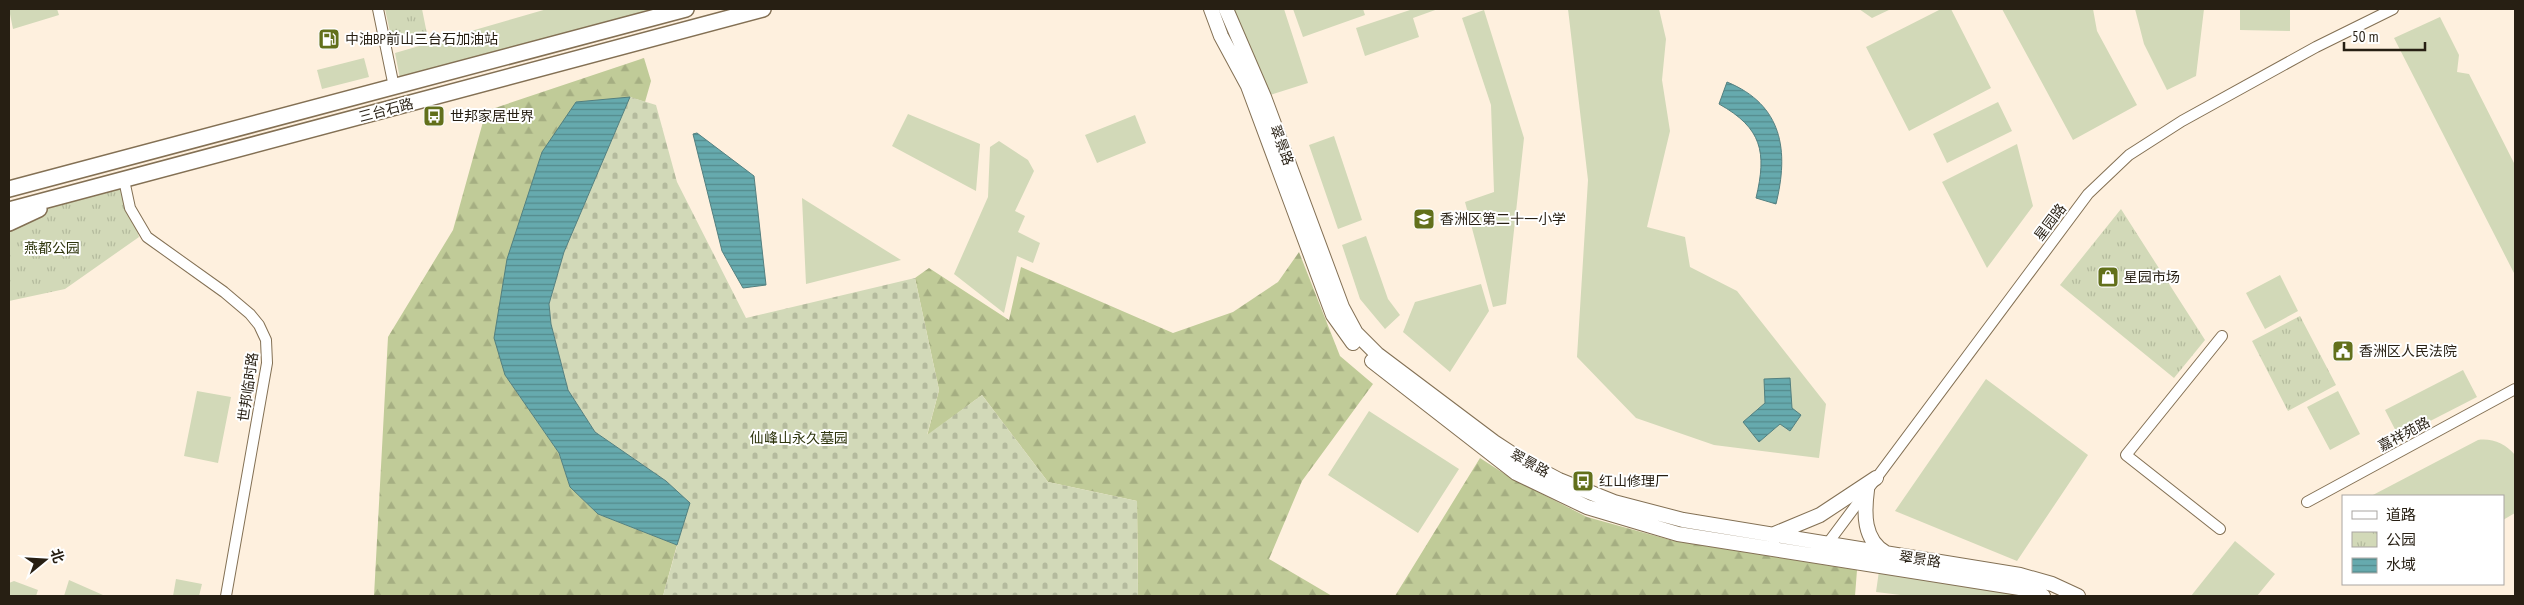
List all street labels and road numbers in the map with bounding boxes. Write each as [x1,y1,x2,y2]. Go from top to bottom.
street label: 三台石路 [357,94,415,126]
street label: 翠景路 [1266,122,1298,168]
street label: 星园路 [2030,200,2070,244]
street label: 世邦临时路 [234,351,262,423]
street label: 嘉祥苑路 [2375,413,2433,455]
street label: 翠景路 [1507,445,1553,481]
street label: 翠景路 [1898,547,1942,571]

